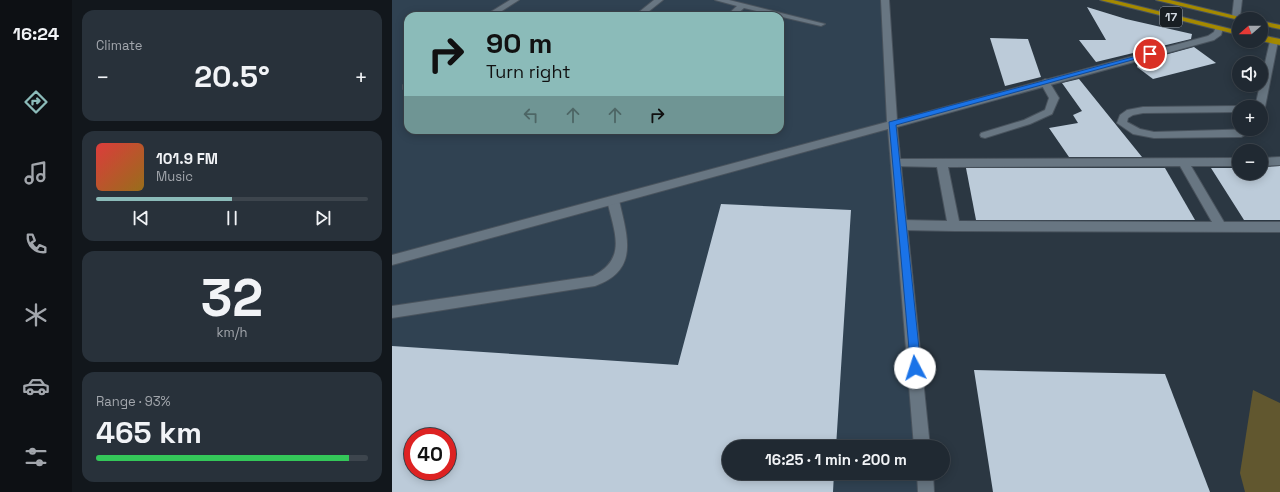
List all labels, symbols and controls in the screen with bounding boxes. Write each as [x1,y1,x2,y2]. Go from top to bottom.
road number: 17 [1160,7,1182,27]
north arrow [1232,12,1268,48]
map controls [1232,12,1268,180]
text: 16:24 [13,22,59,45]
text: 90 m [486,25,552,61]
icon: right [420,28,472,80]
text: Climate [96,37,142,54]
pin [1133,37,1167,71]
icon: arrive [1139,43,1161,65]
button: sound [1232,56,1268,92]
text: 20.5° [194,57,270,96]
text: Turn right [486,60,570,83]
text: − [96,63,110,91]
text: + [354,63,368,91]
icon: directions [22,88,50,116]
button: + [1232,100,1268,136]
icon: left [520,104,542,126]
icon: ahead [562,104,584,126]
icon: ahead [604,104,626,126]
icon: right [646,104,668,126]
button: − [1232,144,1268,180]
text: 101.9 FM [156,149,218,168]
icon: music [22,159,50,187]
text: Music [156,168,193,185]
icon: previous [130,207,152,229]
icon: pause [221,207,243,229]
icon: next [312,207,334,229]
icon: phone [22,230,50,258]
text: 32 [201,265,263,331]
icon: climate [22,301,50,329]
text: km/h [217,324,247,341]
position arrow [894,347,936,389]
icon: car [22,372,50,400]
text: Range · 93% [96,393,171,410]
text: 465 km [96,413,202,452]
speed limit sign: 40 [404,428,456,480]
icon: filters [22,443,50,471]
text: 16:25 · 1 min · 200 m [765,450,907,469]

